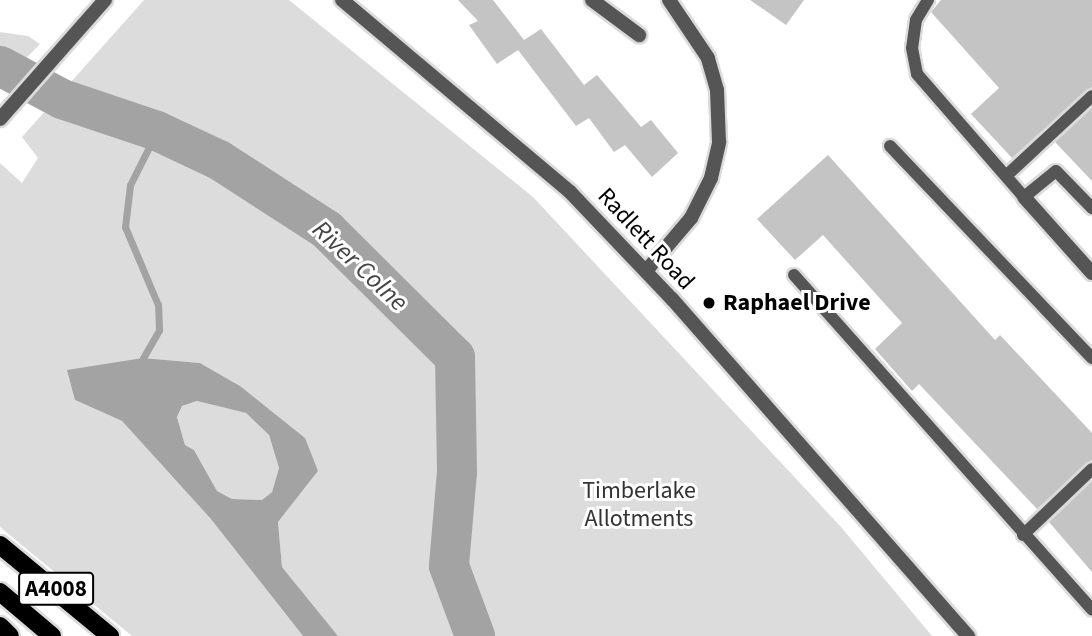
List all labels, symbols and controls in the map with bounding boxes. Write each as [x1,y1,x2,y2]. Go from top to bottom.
street label: Radlett Road [592,182,700,296]
water label: River Colne [306,214,414,318]
place label: Raphael Drive [723,289,871,317]
marker: Raphael Drive [701,295,717,311]
park label: Timberlake Allotments [582,477,696,533]
road number: A4008 [18,569,94,608]

